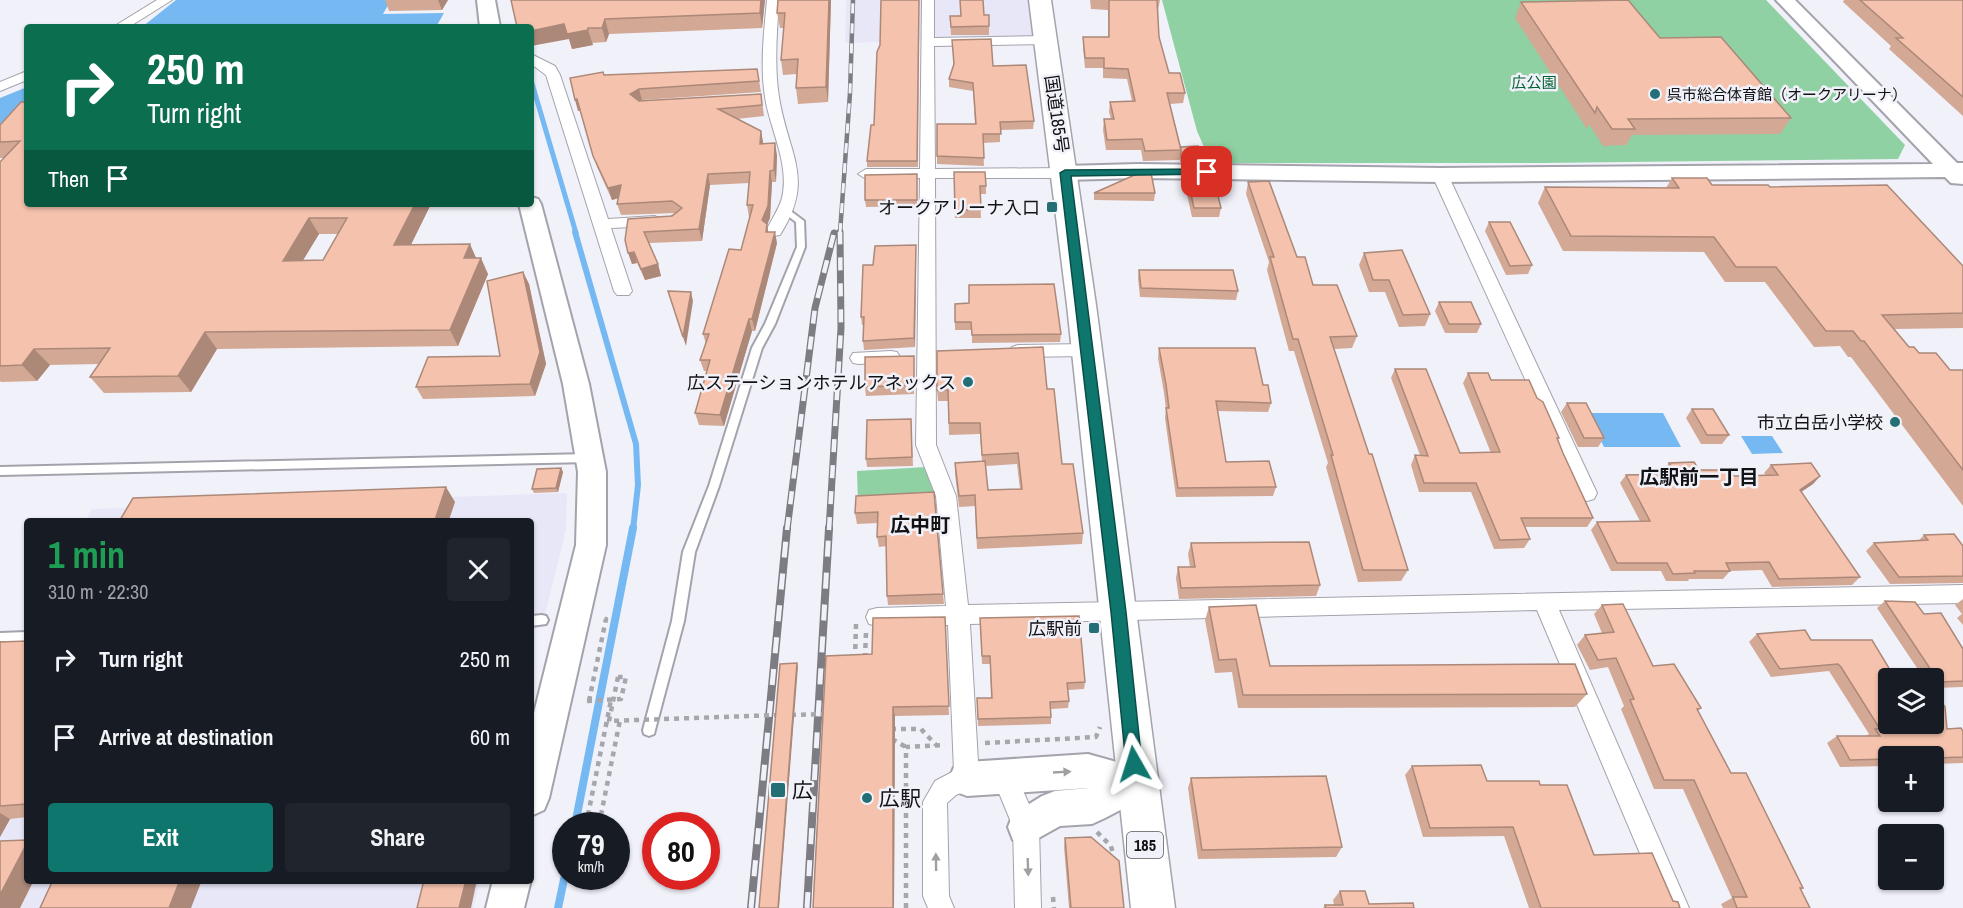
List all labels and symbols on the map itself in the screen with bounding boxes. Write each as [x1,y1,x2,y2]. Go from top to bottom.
park label: 広公園 [1511,72,1557,93]
street label: 国道185号 [1039,73,1075,155]
place label: 呉市総合体育館（オークアリーナ） [1667,84,1907,105]
marker: 呉市総合体育館（オークアリーナ） [1648,87,1662,101]
pin [1181,146,1232,197]
place label: オークアリーナ入口 [878,195,1040,220]
marker: オークアリーナ入口 [1045,200,1059,214]
place label: 広ステーションホテルアネックス [687,370,956,395]
marker: 広ステーションホテルアネックス [961,375,975,389]
place label: 市立白岳小学校 [1757,410,1883,435]
marker: 市立白岳小学校 [1888,415,1902,429]
district label: 広駅前一丁目 [1639,463,1759,490]
district label: 広中町 [890,511,950,538]
place label: 広駅前 [1028,616,1082,641]
marker: 広駅前 [1087,621,1101,635]
position arrow [1102,732,1166,796]
one-way arrow [1052,768,1071,777]
place label: 広 [792,776,813,805]
marker: 広 [769,781,787,799]
place label: 広駅 [879,784,921,813]
marker: 広駅 [860,791,874,805]
speed limit sign: 80 [642,812,720,890]
road number: 185 [1127,832,1163,858]
one-way arrow [931,853,941,872]
one-way arrow [1023,858,1032,877]

